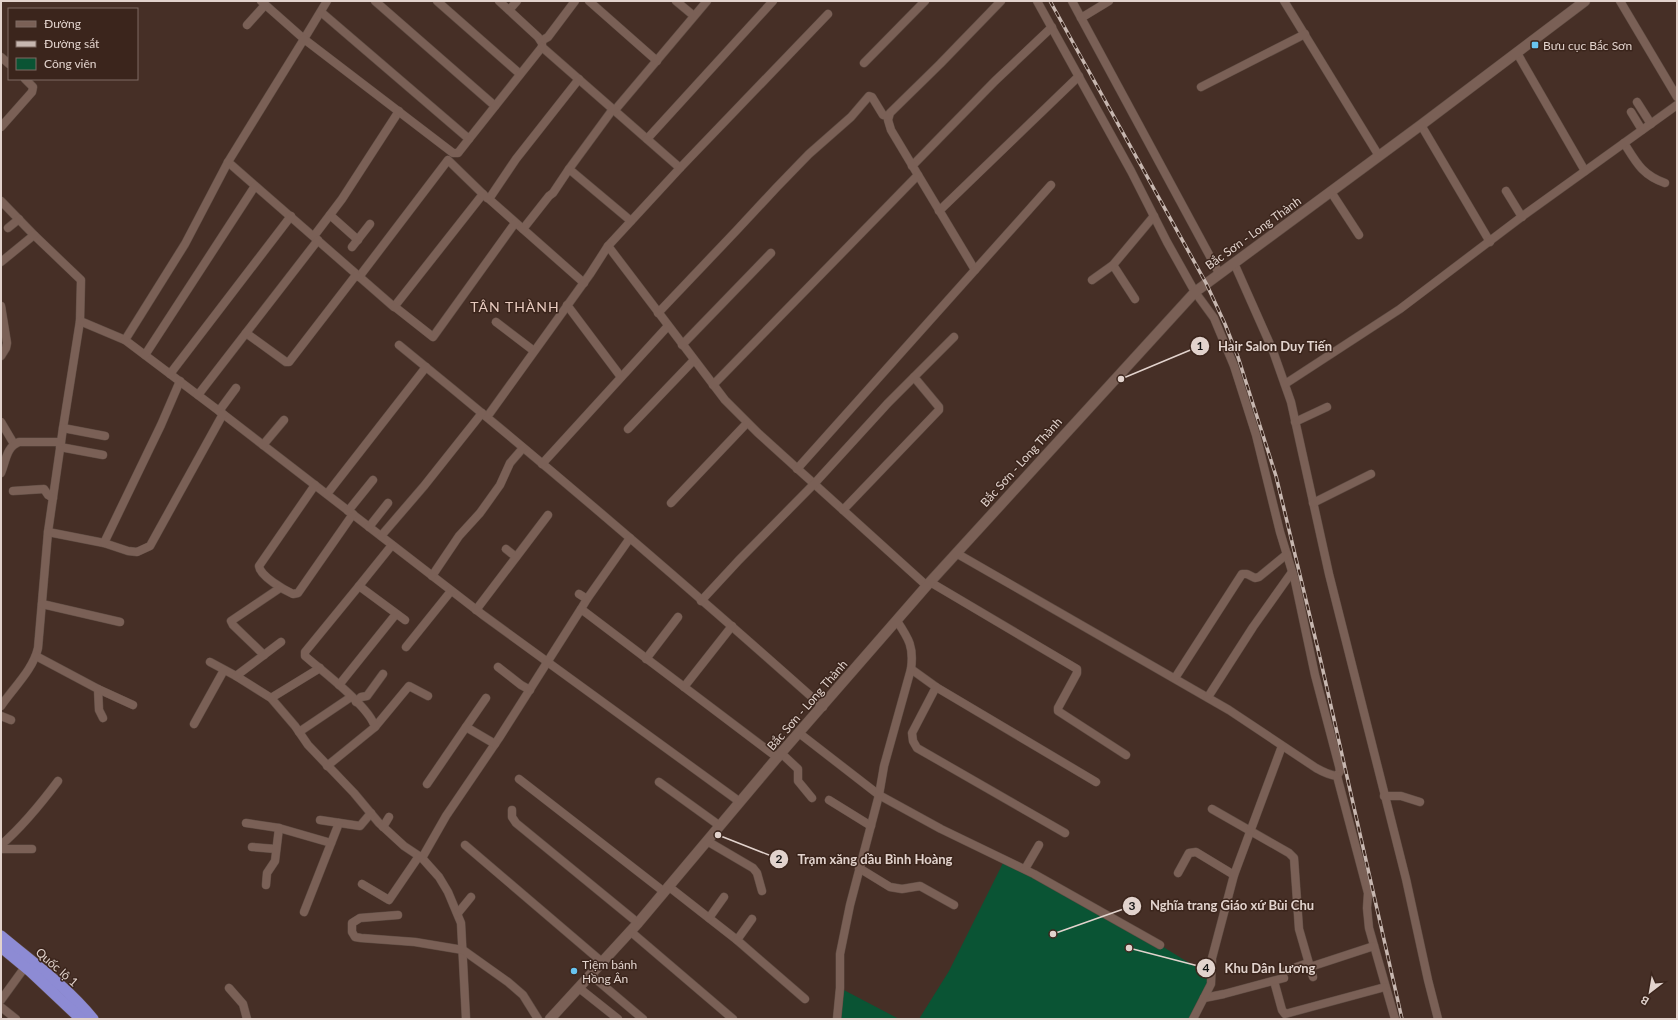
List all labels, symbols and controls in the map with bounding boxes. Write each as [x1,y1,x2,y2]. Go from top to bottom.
legend [8,8,138,80]
text: Đường [44,16,81,31]
text: Đường sắt [44,36,100,51]
place label: Bưu cục Bắc Sơn [1543,38,1632,53]
marker: Bưu cục Bắc Sơn [1530,40,1540,50]
text: Công viên [44,56,97,71]
street label: Bắc Sơn - Long Thành [1202,193,1304,273]
district label: TÂN THÀNH [470,298,560,315]
callout: Hair Salon Duy Tiến [1190,334,1341,359]
text: 1 [1197,338,1204,353]
text: Hair Salon Duy Tiến [1218,338,1332,354]
street label: Bắc Sơn - Long Thành [977,414,1065,510]
street label: Bắc Sơn - Long Thành [764,657,850,753]
callout: Trạm xăng dầu Bình Hoàng [769,847,960,872]
text: 2 [776,851,783,866]
text: Trạm xăng dầu Bình Hoàng [798,851,953,867]
callout: Nghĩa trang Giáo xứ Bùi Chu [1122,893,1322,918]
text: Nghĩa trang Giáo xứ Bùi Chu [1150,897,1314,913]
text: 3 [1129,898,1136,913]
street label: Quốc lộ 1 [33,944,81,990]
callout: Khu Dân Lương [1196,956,1323,981]
place label: Tiệm bánh Hồng Ân [582,957,637,986]
text: 4 [1203,960,1210,975]
text: Khu Dân Lương [1225,960,1316,976]
marker: Tiệm bánh Hồng Ân [569,966,579,976]
north arrow [1630,972,1670,1012]
text: B [1638,994,1651,1008]

